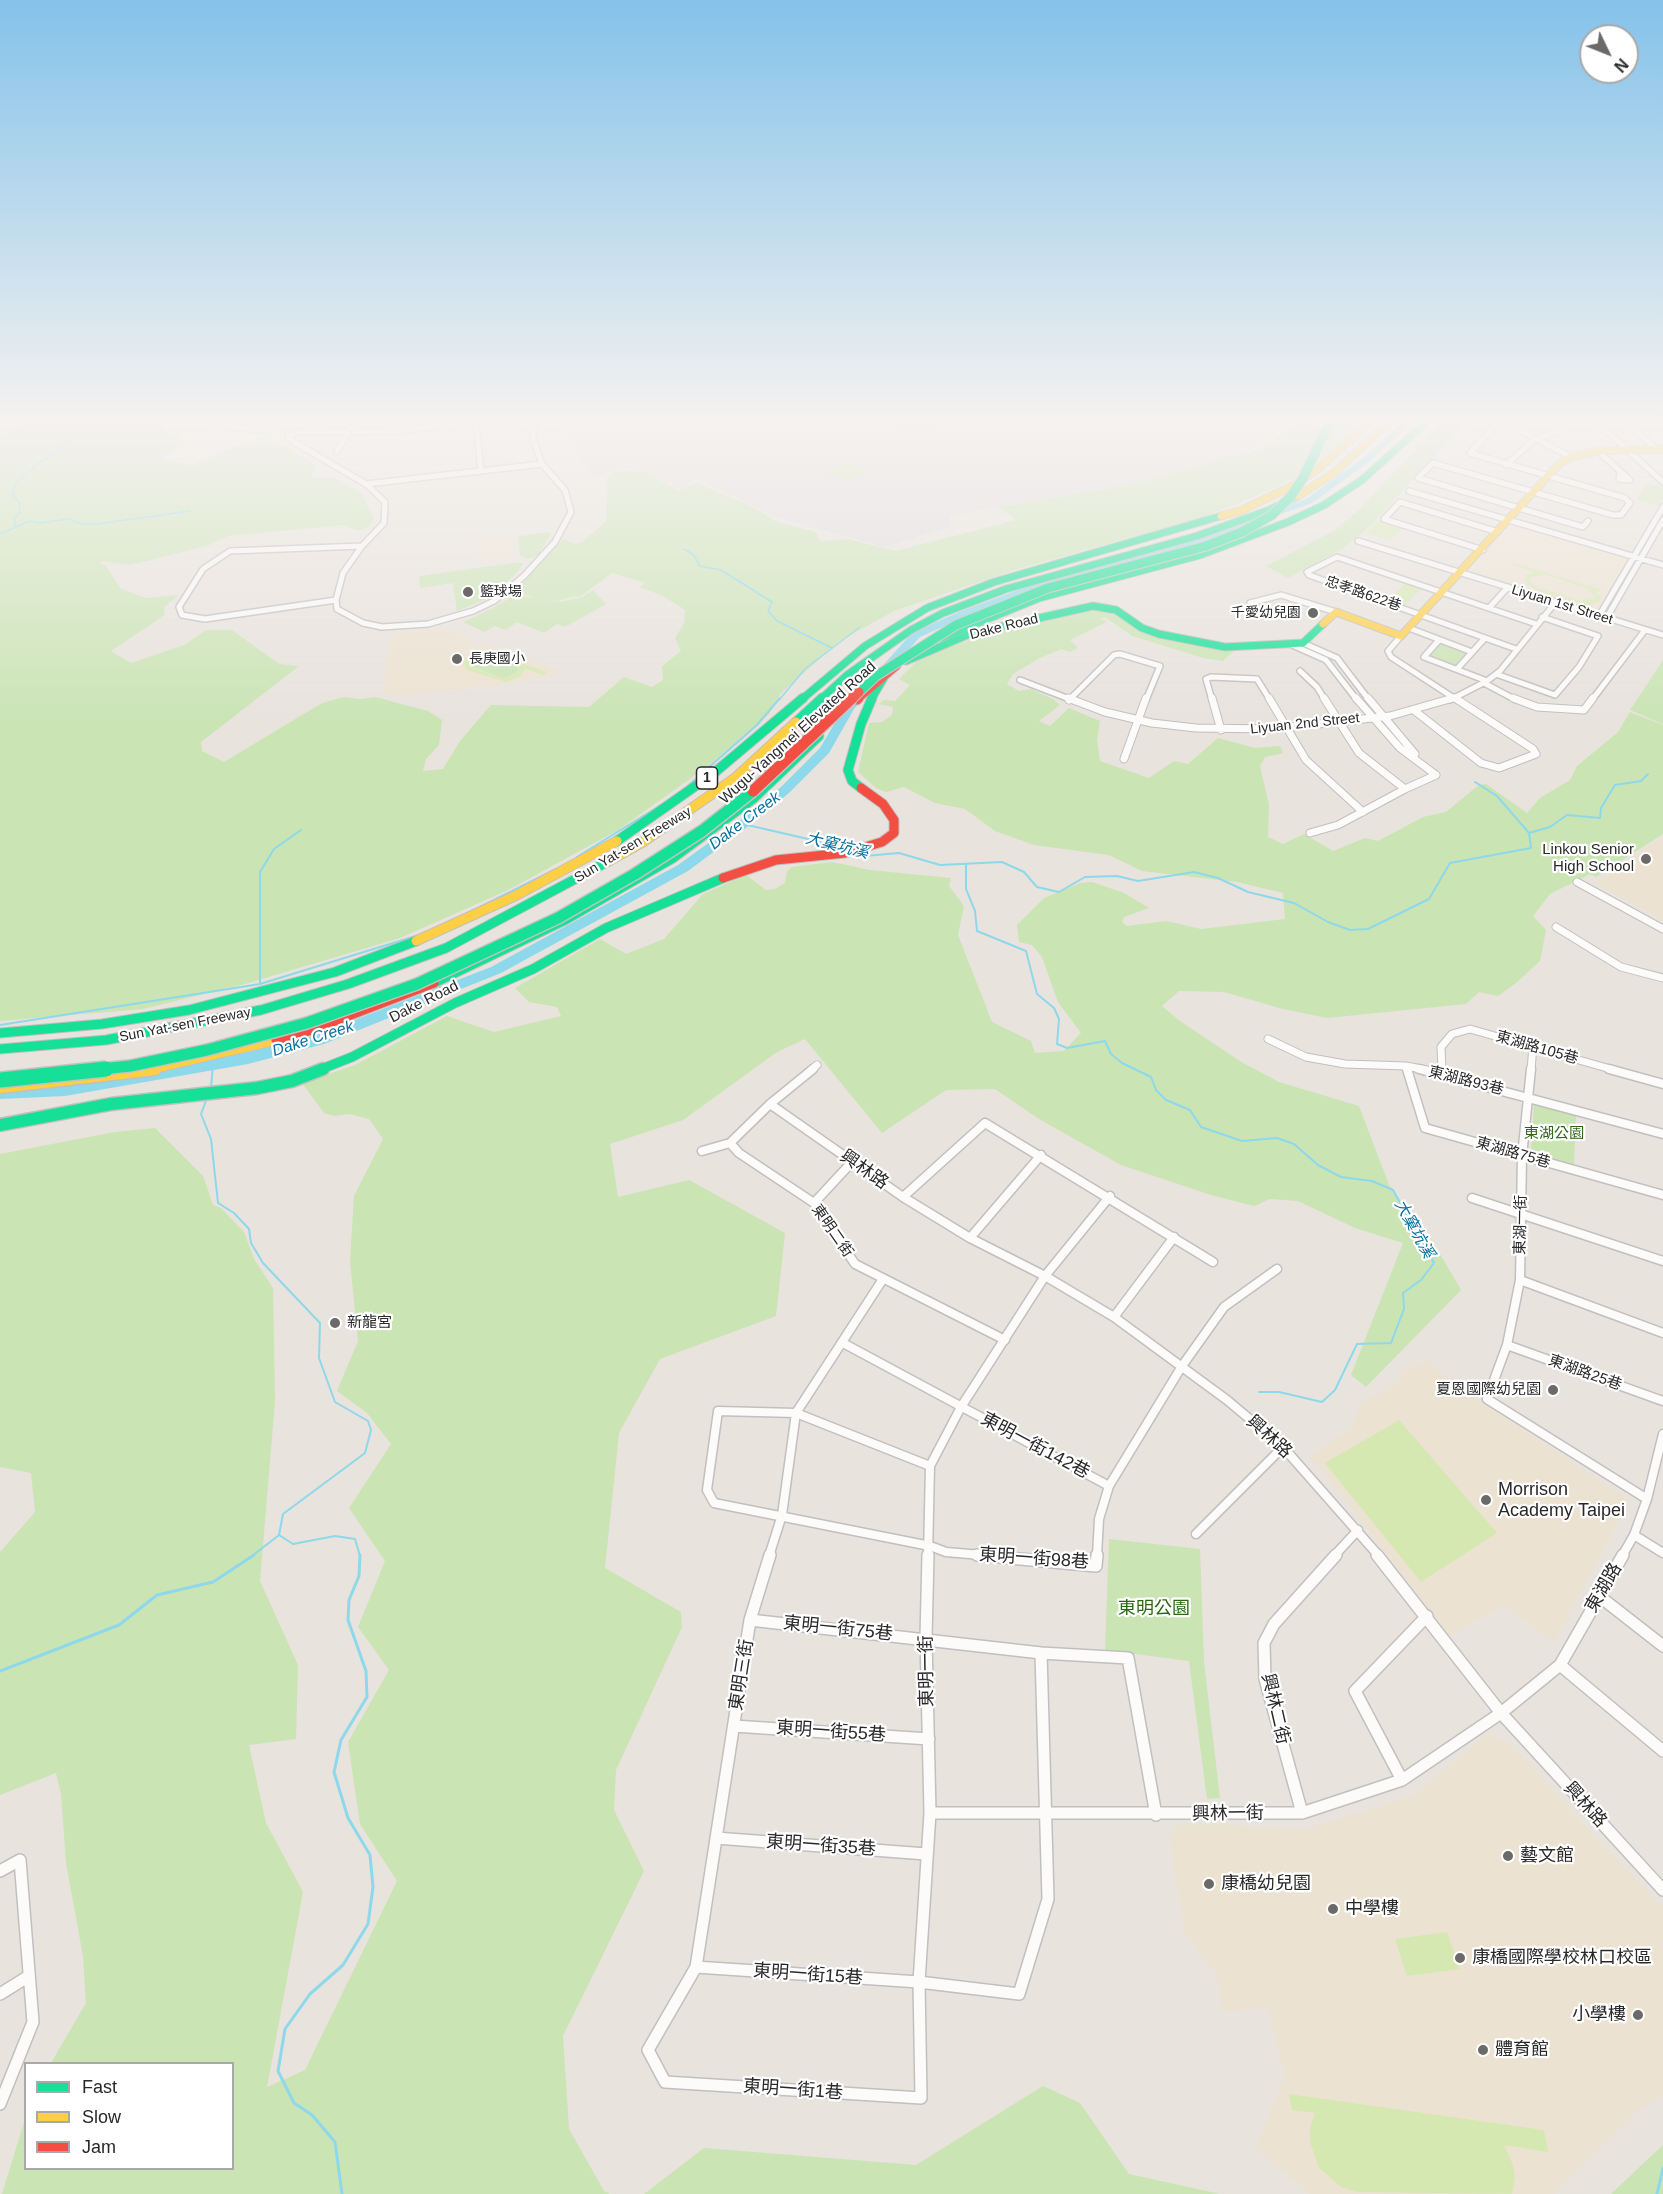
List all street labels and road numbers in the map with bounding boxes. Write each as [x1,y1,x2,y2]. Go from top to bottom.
street label: 忠孝路622巷 [1323,573,1403,615]
street label: Liyuan 1st Street [1509,582,1615,628]
street label: Dake Road [968,610,1040,644]
street label: Wugu-Yangmei Elevated Road [716,658,880,808]
street label: Liyuan 2nd Street [1250,710,1360,738]
road number: 1 [696,767,718,789]
street label: Sun Yat-sen Freeway [571,803,695,887]
street label: Dake Road [386,977,462,1027]
street label: Sun Yat-sen Freeway [118,1004,252,1046]
street label: 東湖路105巷 [1494,1028,1580,1068]
street label: 東湖路93巷 [1427,1063,1505,1099]
street label: 東湖路75巷 [1474,1134,1552,1172]
street label: 興林路 [836,1146,892,1194]
street label: 東湖一街 [1511,1195,1531,1255]
street label: 東明二街 [807,1201,857,1261]
street label: 東湖路25巷 [1546,1351,1624,1395]
street label: 東明一街142巷 [977,1408,1093,1484]
street label: 興林路 [1242,1411,1296,1463]
street label: 東明一街98巷 [978,1544,1090,1574]
street label: 東湖路 [1581,1559,1627,1617]
street label: 東明一街75巷 [782,1613,894,1645]
street label: 東明一街 [916,1635,938,1707]
street label: 東明三街 [726,1638,758,1712]
street label: 興林二街 [1256,1671,1294,1747]
street label: 東明一街55巷 [775,1717,887,1747]
street label: 興林路 [1559,1778,1611,1832]
street label: 興林一街 [1192,1803,1264,1825]
street label: 東明一街35巷 [765,1831,877,1861]
street label: 東明一街15巷 [752,1960,864,1990]
street label: 東明一街1巷 [742,2076,844,2104]

